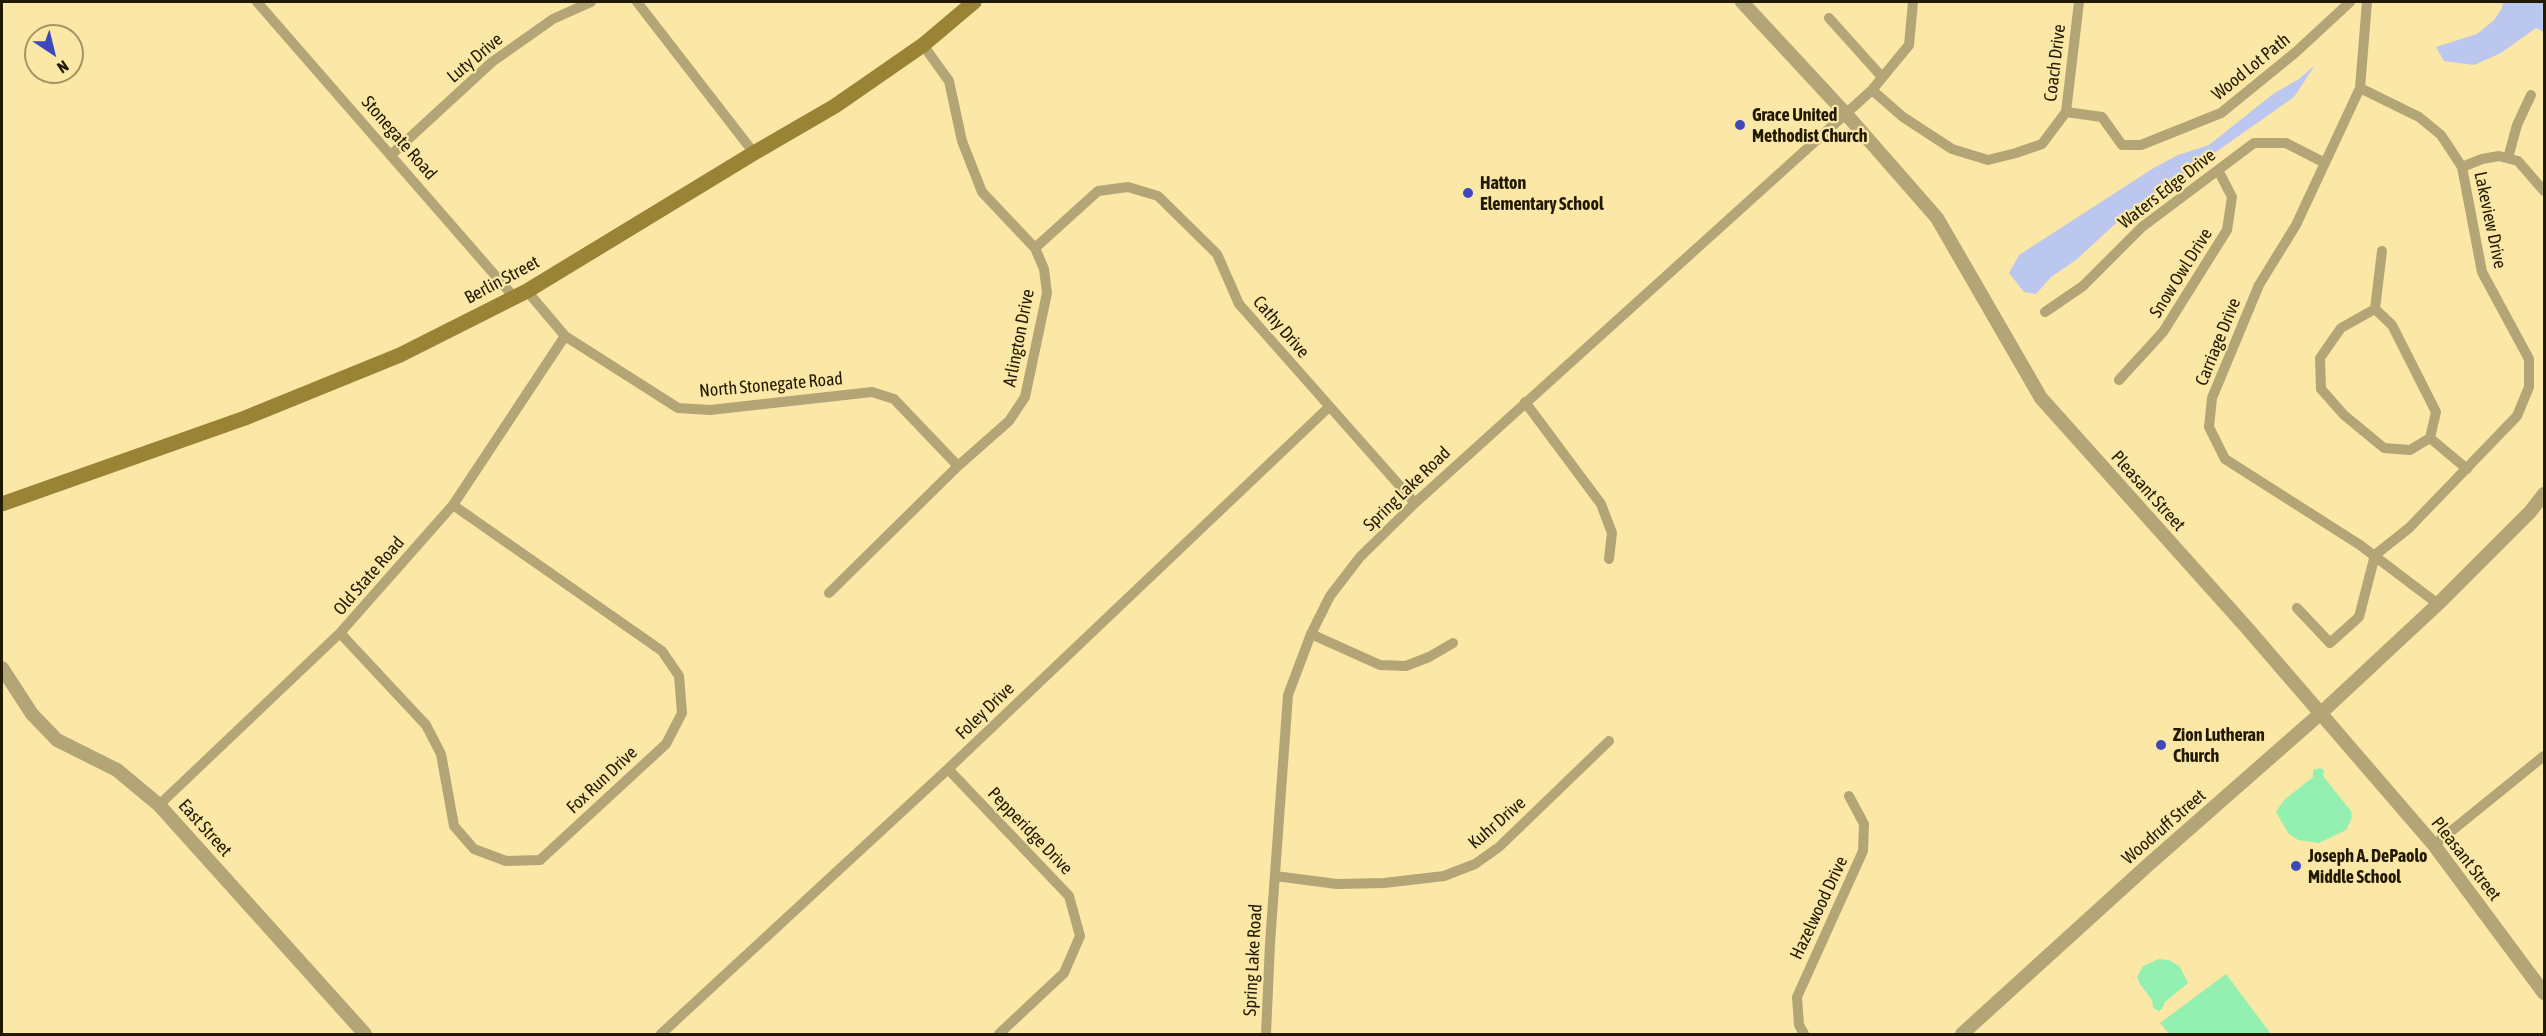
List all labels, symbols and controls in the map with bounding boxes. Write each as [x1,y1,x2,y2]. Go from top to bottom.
street label: Coach Drive [2040,23,2070,103]
north arrow [24,24,84,84]
street label: Luty Drive [443,29,507,87]
street label: Wood Lot Path [2208,29,2294,105]
text: N [54,57,72,77]
street label: Stonegate Road [357,92,441,184]
place label: Grace United Methodist Church [1752,104,1868,146]
marker: Grace United Methodist Church [1733,118,1747,132]
street label: Waters Edge Drive [2114,144,2220,234]
street label: Lakeview Drive [2469,170,2511,270]
place label: Hatton Elementary School [1480,172,1604,214]
marker: Hatton Elementary School [1461,186,1475,200]
street label: Snow Owl Drive [2145,224,2217,322]
street label: Berlin Street [461,251,543,309]
street label: Arlington Drive [999,287,1039,389]
street label: Cathy Drive [1248,292,1314,362]
street label: Carriage Drive [2191,295,2245,389]
street label: North Stonegate Road [698,368,844,402]
street label: Spring Lake Road [1359,442,1455,536]
street label: Pleasant Street [2106,446,2190,536]
street label: Old State Road [329,532,409,620]
street label: Foley Drive [951,678,1019,744]
place label: Zion Lutheran Church [2173,724,2265,766]
marker: Zion Lutheran Church [2154,738,2168,752]
street label: Fox Run Drive [562,742,642,818]
street label: Pepperidge Drive [983,783,1077,879]
street label: Woodruff Street [2118,785,2210,869]
street label: Kuhr Drive [1464,792,1530,854]
street label: East Street [174,795,236,861]
street label: Pleasant Street [2427,813,2505,905]
place label: Joseph A. DePaolo Middle School [2308,845,2428,888]
street label: Hazelwood Drive [1786,853,1852,963]
marker: Joseph A. DePaolo Middle School [2289,859,2303,873]
street label: Spring Lake Road [1239,903,1267,1017]

